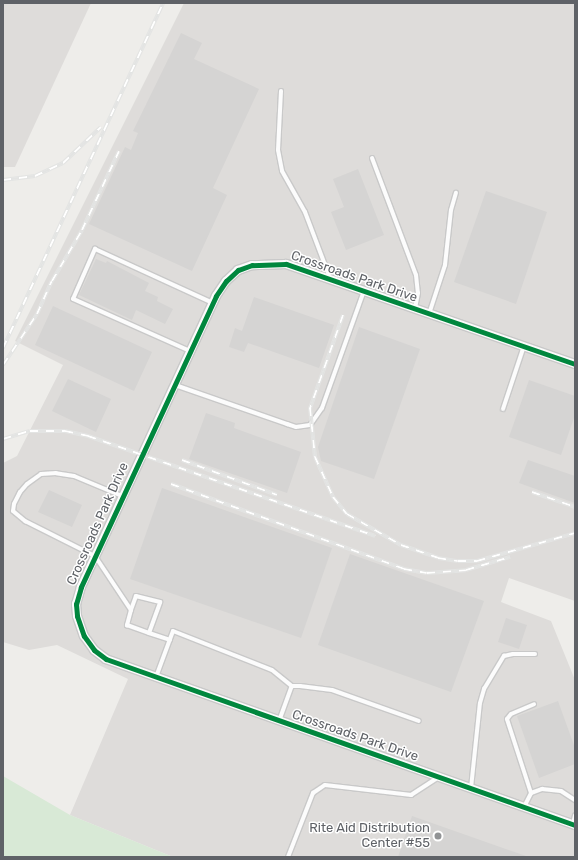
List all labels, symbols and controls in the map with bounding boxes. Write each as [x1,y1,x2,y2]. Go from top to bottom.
street label: Crossroads Park Drive [289,248,419,306]
street label: Crossroads Park Drive [64,460,132,588]
street label: Crossroads Park Drive [290,707,420,765]
place label: Rite Aid Distribution Center #55 [309,821,430,852]
marker: Rite Aid Distribution Center #55 [433,831,443,841]

